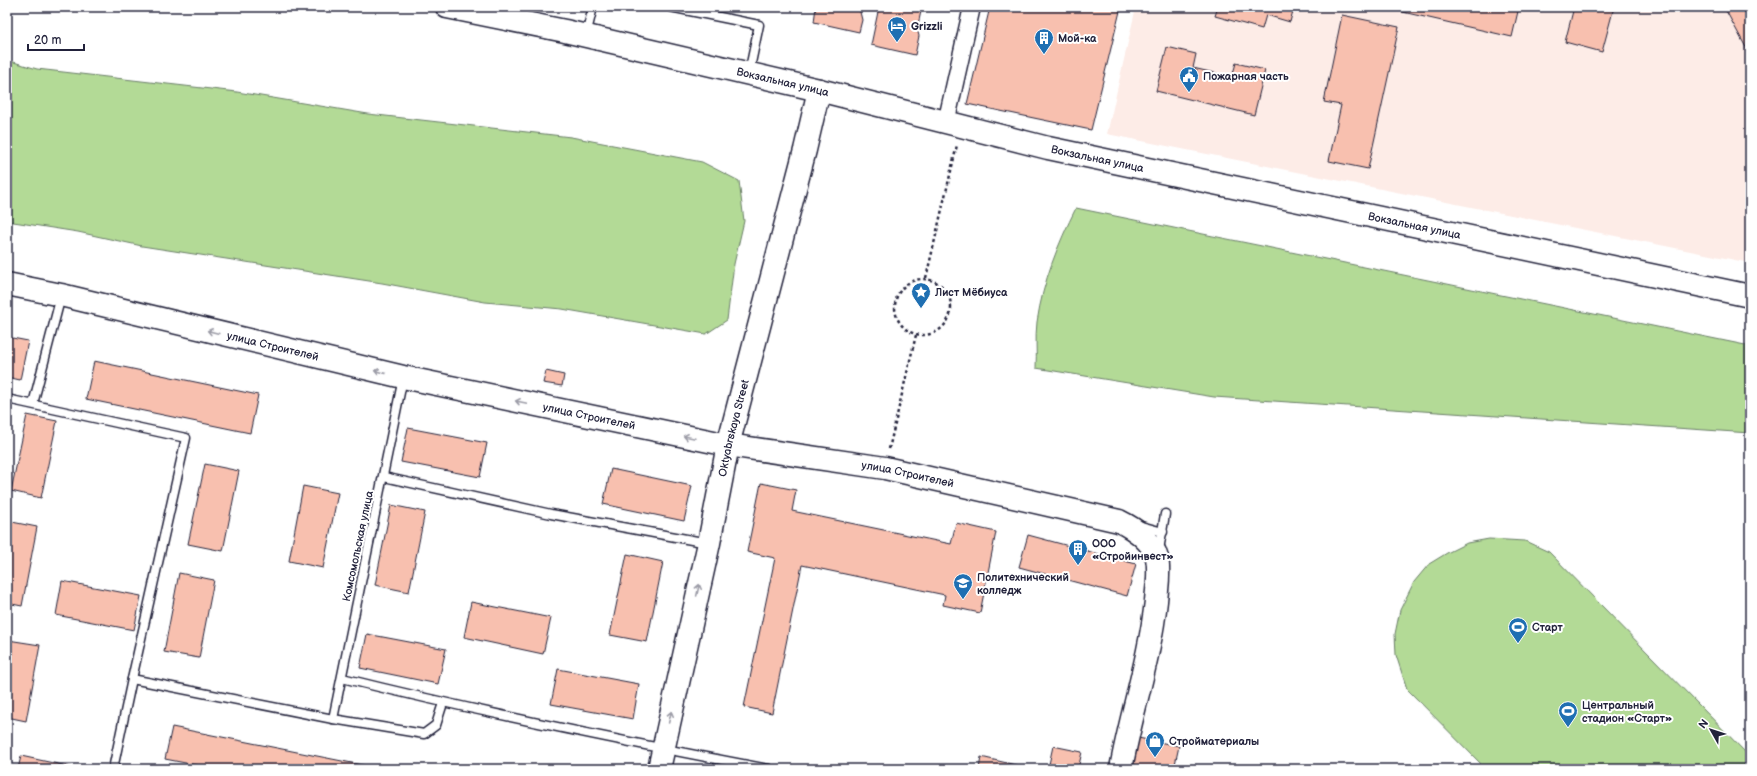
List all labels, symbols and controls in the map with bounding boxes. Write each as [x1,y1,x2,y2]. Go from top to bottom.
hotel icon: Grizzli [886,15,908,43]
place label: Grizzli [911,20,943,33]
scale bar [28,26,84,52]
building icon: Мой-ка [1033,27,1055,55]
place label: Мой-ка [1058,32,1097,45]
text: 20 m [34,33,61,48]
street label: Вокзальная улица [735,65,831,99]
public building icon: Пожарная часть [1178,65,1200,93]
place label: Пожарная часть [1203,70,1289,83]
street label: Вокзальная улица [1050,142,1146,175]
street label: Вокзальная улица [1367,209,1463,241]
place icon: Лист Мёбиуса [910,281,932,309]
place label: Лист Мёбиуса [934,286,1008,299]
one-way arrow [207,327,220,335]
street label: улица Строителей [226,329,320,363]
one-way arrow [374,368,387,375]
street label: Oktyabrskaya Street [716,378,751,478]
one-way arrow [515,398,528,406]
street label: улица Строителей [542,400,637,432]
one-way arrow [683,433,696,441]
street label: улица Строителей [861,458,955,490]
street label: Комсомольская улица [340,489,376,603]
place label: ООО «Стройинвест» [1092,537,1174,563]
building icon: ООО «Стройинвест» [1067,538,1089,566]
place label: Политехнический колледж [977,571,1069,597]
school or university icon: Политехнический колледж [952,572,974,600]
one-way arrow [695,584,703,597]
sports icon: Старт [1507,616,1529,644]
place label: Старт [1532,621,1563,634]
place label: Центральный стадион «Старт» [1582,699,1672,725]
sports icon: Центральный стадион «Старт» [1557,700,1579,728]
north arrow [1691,710,1731,750]
one-way arrow [667,711,674,724]
text: N [1696,717,1711,731]
shop icon: Стройматериалы [1144,730,1166,758]
place label: Стройматериалы [1169,735,1259,748]

